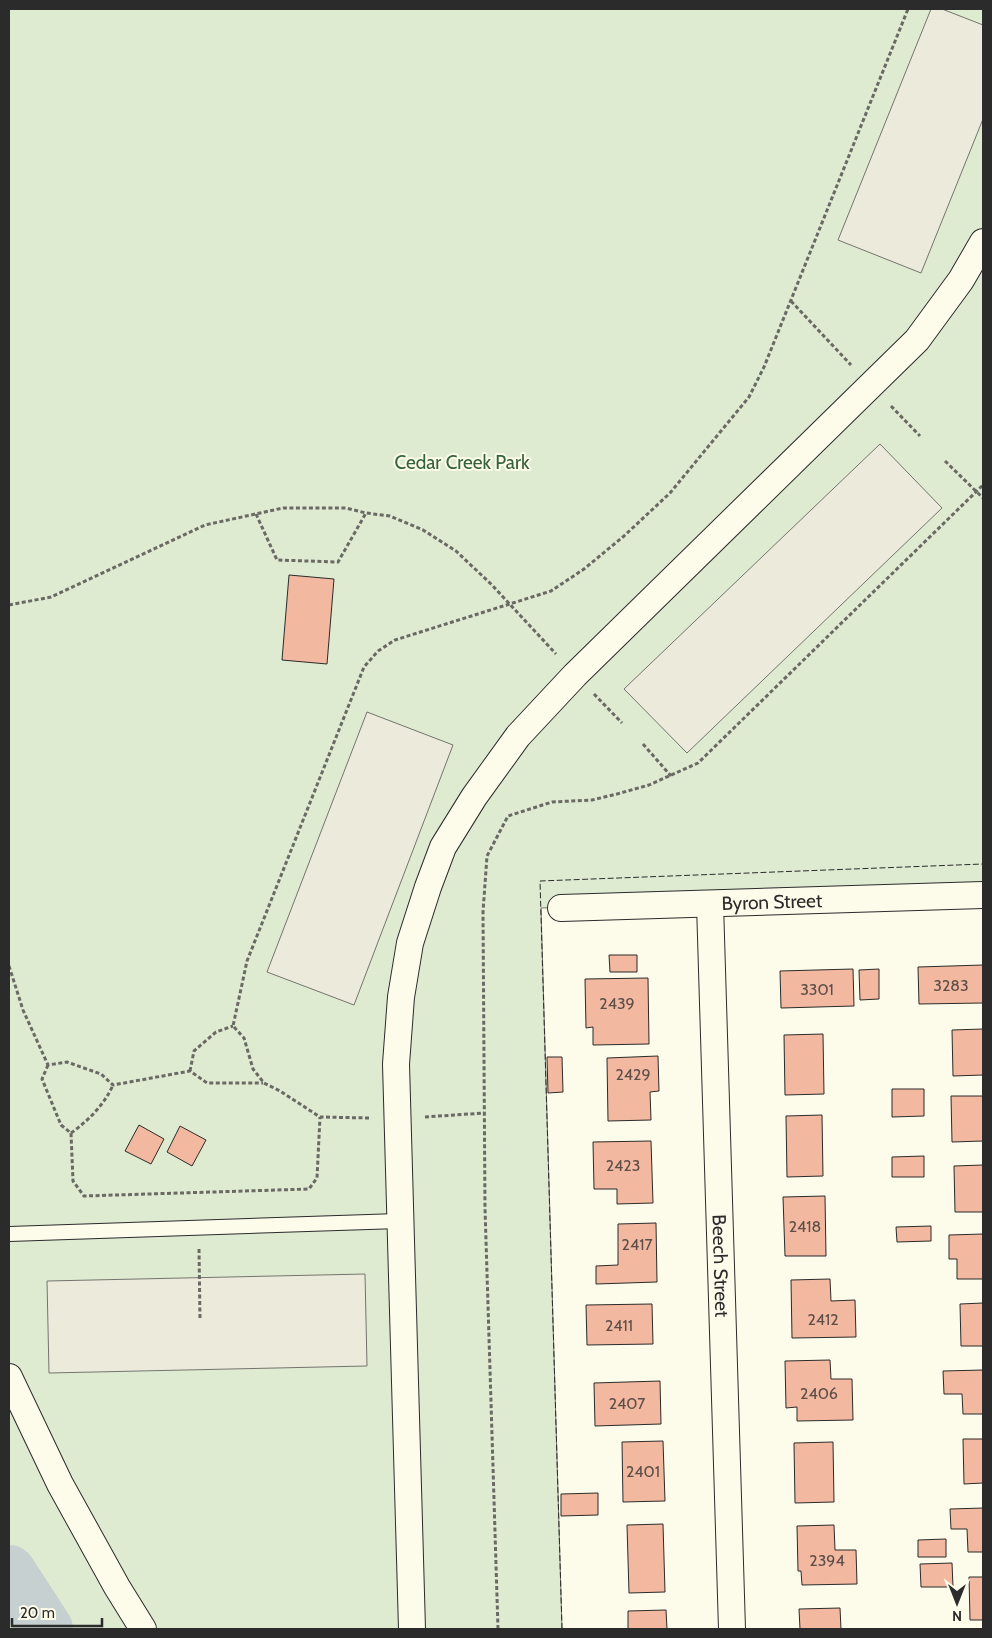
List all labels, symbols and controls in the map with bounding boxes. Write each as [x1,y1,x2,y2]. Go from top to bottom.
park label: Cedar Creek Park [395,451,530,474]
street label: Byron Street [721,888,823,915]
house number: 3283 [933,976,969,995]
house number: 3301 [800,980,834,999]
house number: 2439 [599,994,635,1013]
house number: 2429 [615,1065,651,1084]
house number: 2423 [606,1156,640,1175]
street label: Beech Street [708,1214,734,1318]
house number: 2418 [789,1217,821,1236]
house number: 2417 [622,1235,652,1254]
house number: 2412 [807,1310,839,1329]
house number: 2411 [605,1316,633,1335]
house number: 2406 [800,1384,838,1403]
house number: 2407 [609,1394,645,1413]
house number: 2401 [626,1462,660,1481]
house number: 2394 [809,1551,845,1570]
north arrow [932,1578,982,1628]
scale bar [12,1596,102,1628]
text: 20 m [20,1604,55,1622]
text: N [952,1607,962,1625]

